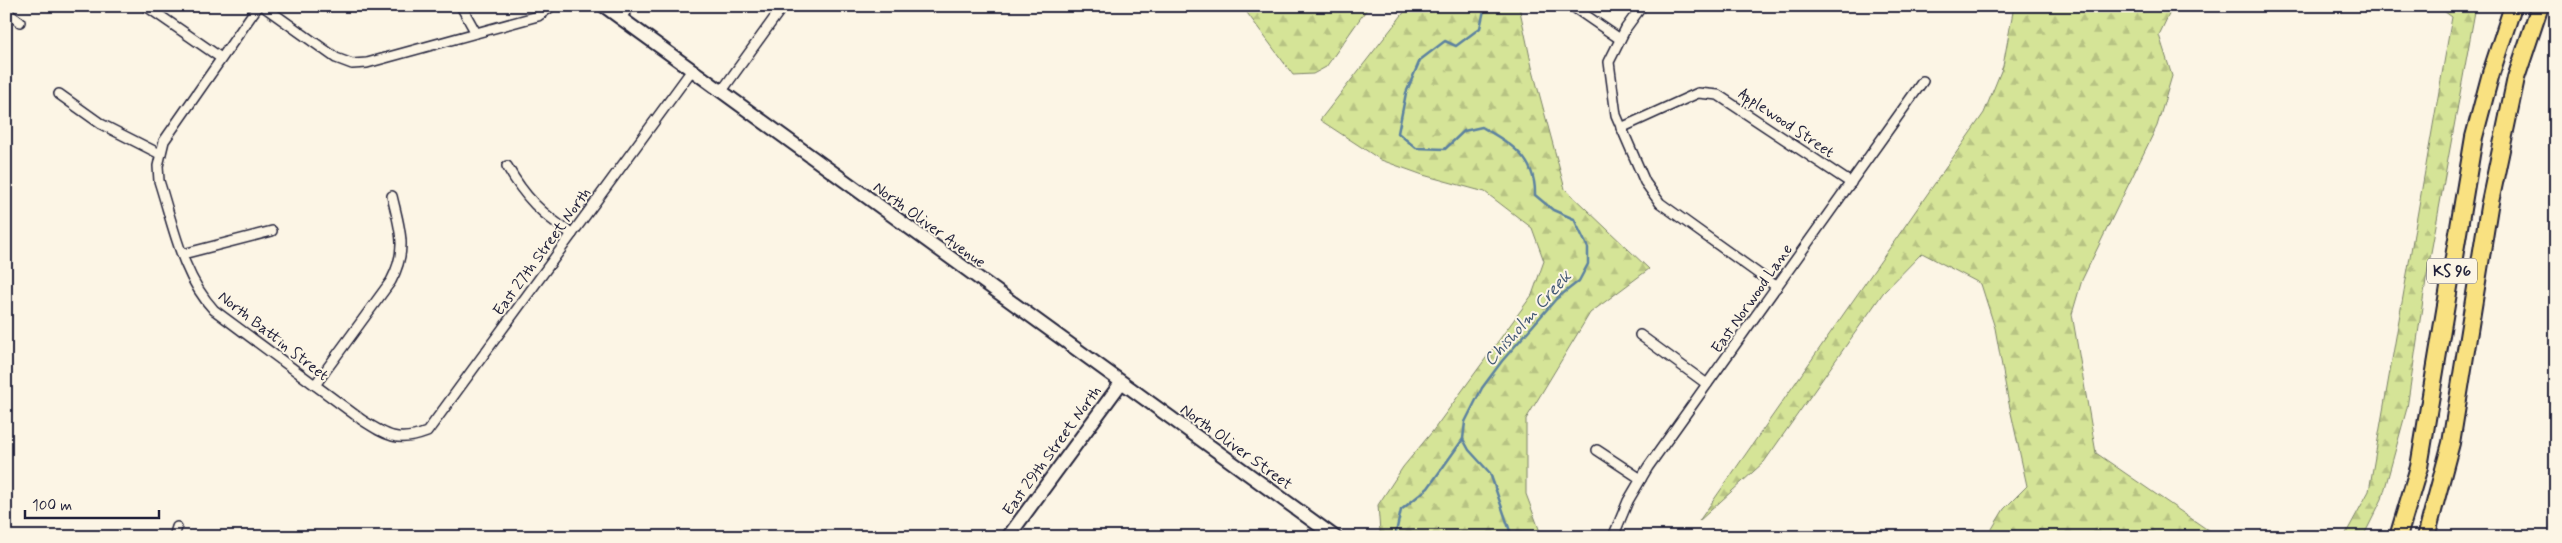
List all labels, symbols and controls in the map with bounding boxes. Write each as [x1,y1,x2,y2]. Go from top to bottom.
street label: Applewood Street [1734,83,1838,164]
street label: North Oliver Avenue [869,177,990,273]
street label: East 27th Street North [488,183,596,320]
street label: East Norwood Lane [1707,240,1798,358]
road number: KS 96 [2427,258,2477,284]
water label: Chisholm Creek [1478,265,1578,372]
street label: North Battin Street [213,286,333,386]
street label: East 29th Street North [998,382,1106,520]
street label: North Oliver Street [1176,399,1297,495]
scale bar [25,488,159,520]
text: 100 m [32,496,72,516]

